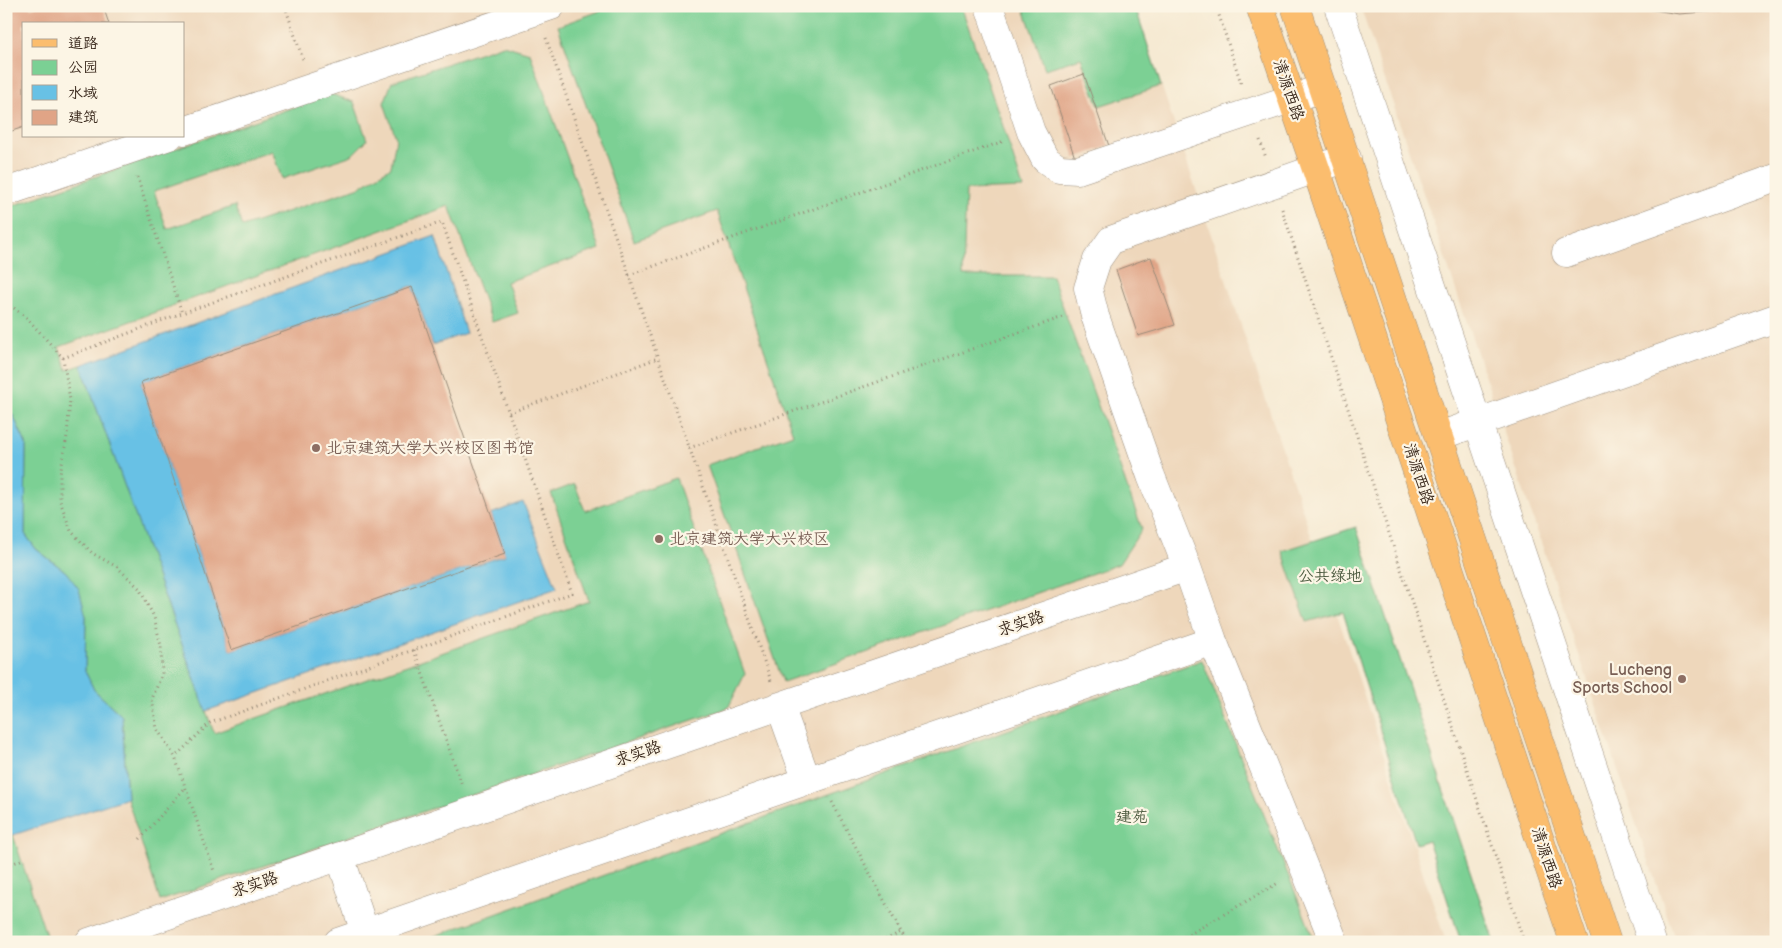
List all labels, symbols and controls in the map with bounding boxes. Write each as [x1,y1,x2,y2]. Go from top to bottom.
legend [22,22,185,138]
text: 道路 [68,34,98,53]
street label: 清源西路 [1269,57,1307,123]
text: 公园 [68,58,98,77]
text: 水域 [68,84,98,103]
text: 建筑 [68,108,98,127]
place label: 北京建筑大学大兴校区图书馆 [326,439,534,458]
street label: 清源西路 [1399,441,1437,507]
marker: 北京建筑大学大兴校区图书馆 [310,442,322,454]
place label: 北京建筑大学大兴校区 [669,530,829,549]
marker: 北京建筑大学大兴校区 [653,533,665,545]
park label: 公共绿地 [1298,567,1362,586]
street label: 求实路 [995,607,1047,641]
place label: Lucheng Sports School [1573,661,1672,698]
marker: Lucheng Sports School [1676,673,1688,685]
street label: 求实路 [612,737,664,771]
park label: 建苑 [1116,808,1148,827]
street label: 清源西路 [1527,825,1565,891]
street label: 求实路 [229,868,281,902]

